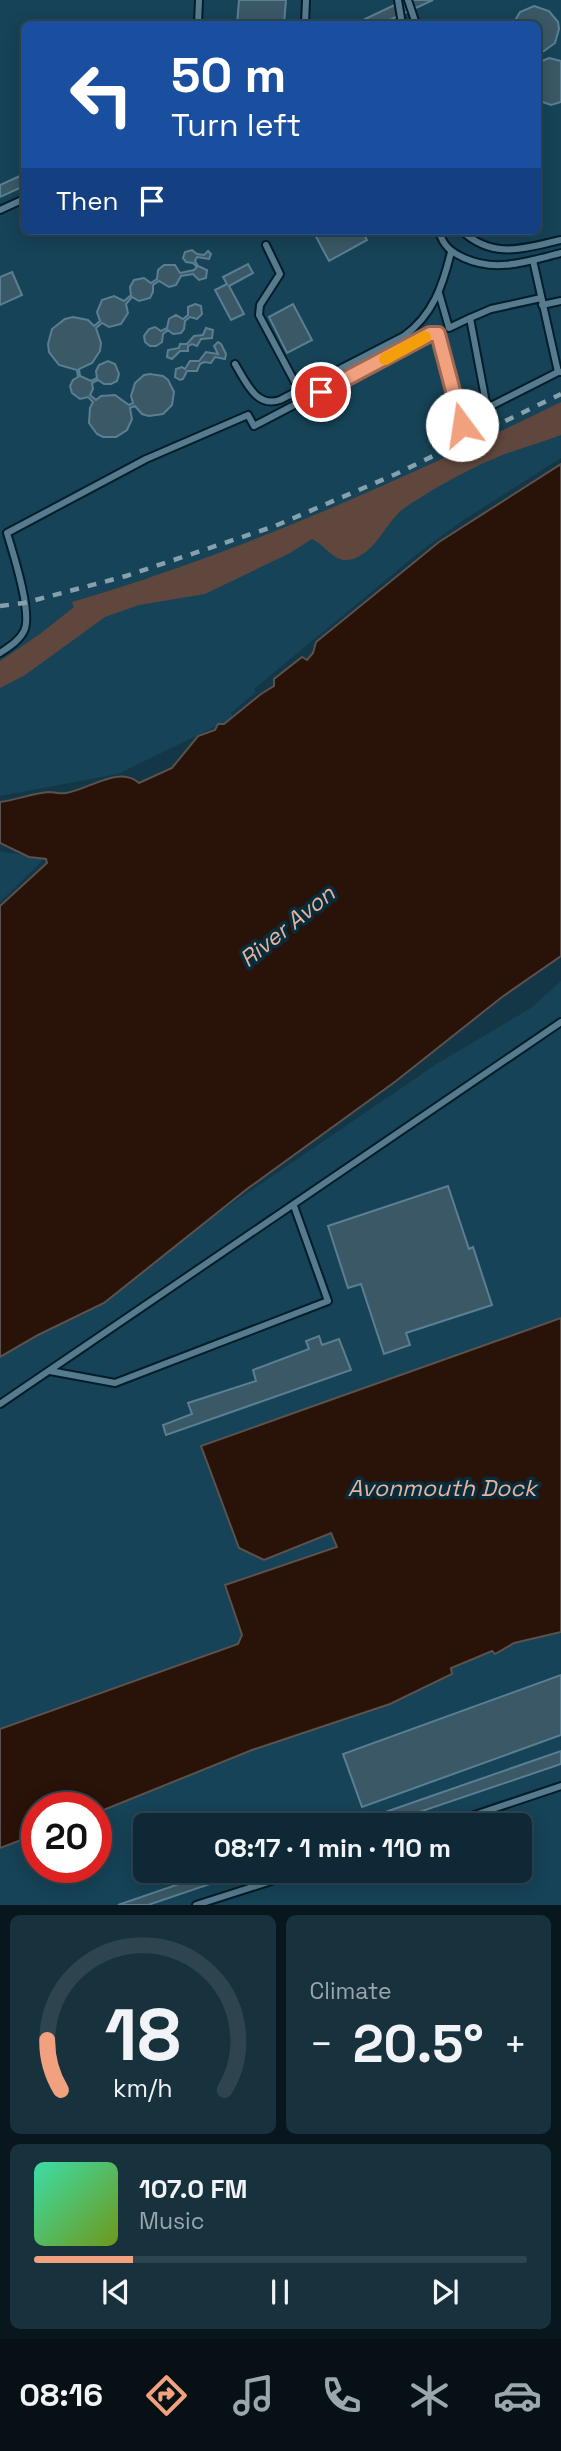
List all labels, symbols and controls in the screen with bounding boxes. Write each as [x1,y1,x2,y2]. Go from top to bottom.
text: 50 m [171,44,286,106]
icon: left [56,49,147,140]
text: Turn left [171,105,301,145]
icon: arrive [133,182,171,220]
text: Then [56,184,119,218]
pin [291,362,351,422]
icon: arrive [302,373,340,411]
position arrow [425,388,499,462]
water label: River Avon [233,878,342,974]
water label: Avonmouth Dock [348,1473,539,1503]
speed limit sign: 20 [21,1792,112,1883]
text: 08:17 · 1 min · 110 m [214,1831,451,1865]
text: Climate [310,1976,392,2006]
text: 18 [104,1989,181,2082]
text: 20.5° [353,2011,484,2077]
text: − [310,2020,333,2068]
text: + [503,2020,527,2068]
text: km/h [113,2072,173,2104]
text: 107.0 FM [139,2172,247,2206]
text: Music [139,2206,204,2236]
icon: previous [97,2273,135,2311]
icon: pause [261,2273,299,2311]
icon: next [426,2273,464,2311]
icon: directions [142,2371,191,2420]
icon: music [229,2371,278,2420]
icon: phone [317,2371,366,2420]
icon: climate [405,2371,454,2420]
icon: car [493,2371,542,2420]
text: 08:16 [19,2375,103,2415]

